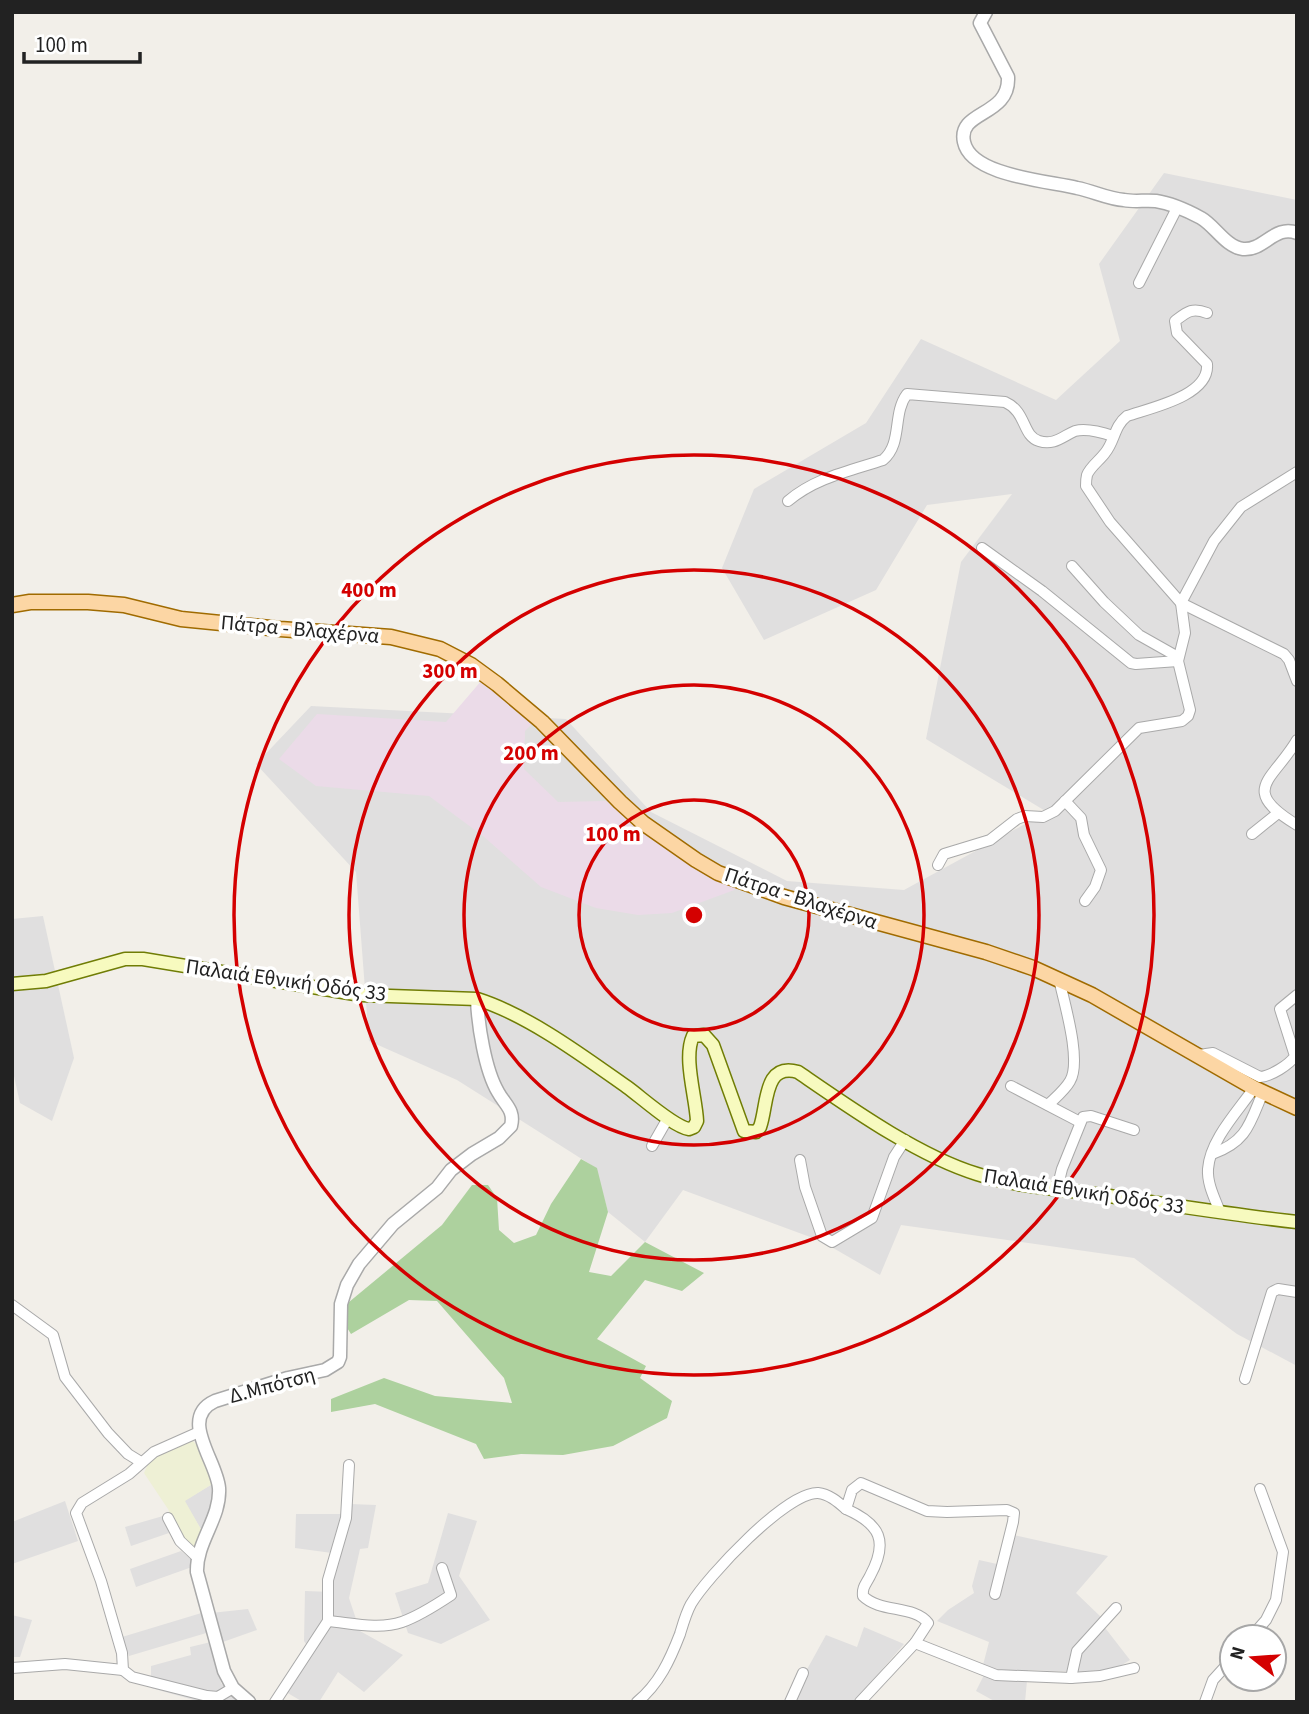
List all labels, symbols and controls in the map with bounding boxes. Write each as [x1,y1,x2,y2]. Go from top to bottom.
scale bar [24,21,140,65]
text: 100 m [35,30,88,60]
text: 400 m [341,575,397,605]
street label: Πάτρα - Βλαχέρνα [220,607,381,651]
text: 300 m [422,656,478,686]
text: 200 m [503,738,559,768]
text: 100 m [585,819,641,849]
street label: Πάτρα - Βλαχέρνα [721,859,881,937]
centre of rings [682,903,706,927]
street label: Παλαιά Εθνική Οδός 33 [184,951,388,1009]
street label: Παλαιά Εθνική Οδός 33 [982,1160,1186,1222]
street label: Δ.Μπότση [226,1359,318,1411]
north arrow [1218,1623,1288,1693]
text: N [1223,1643,1253,1663]

